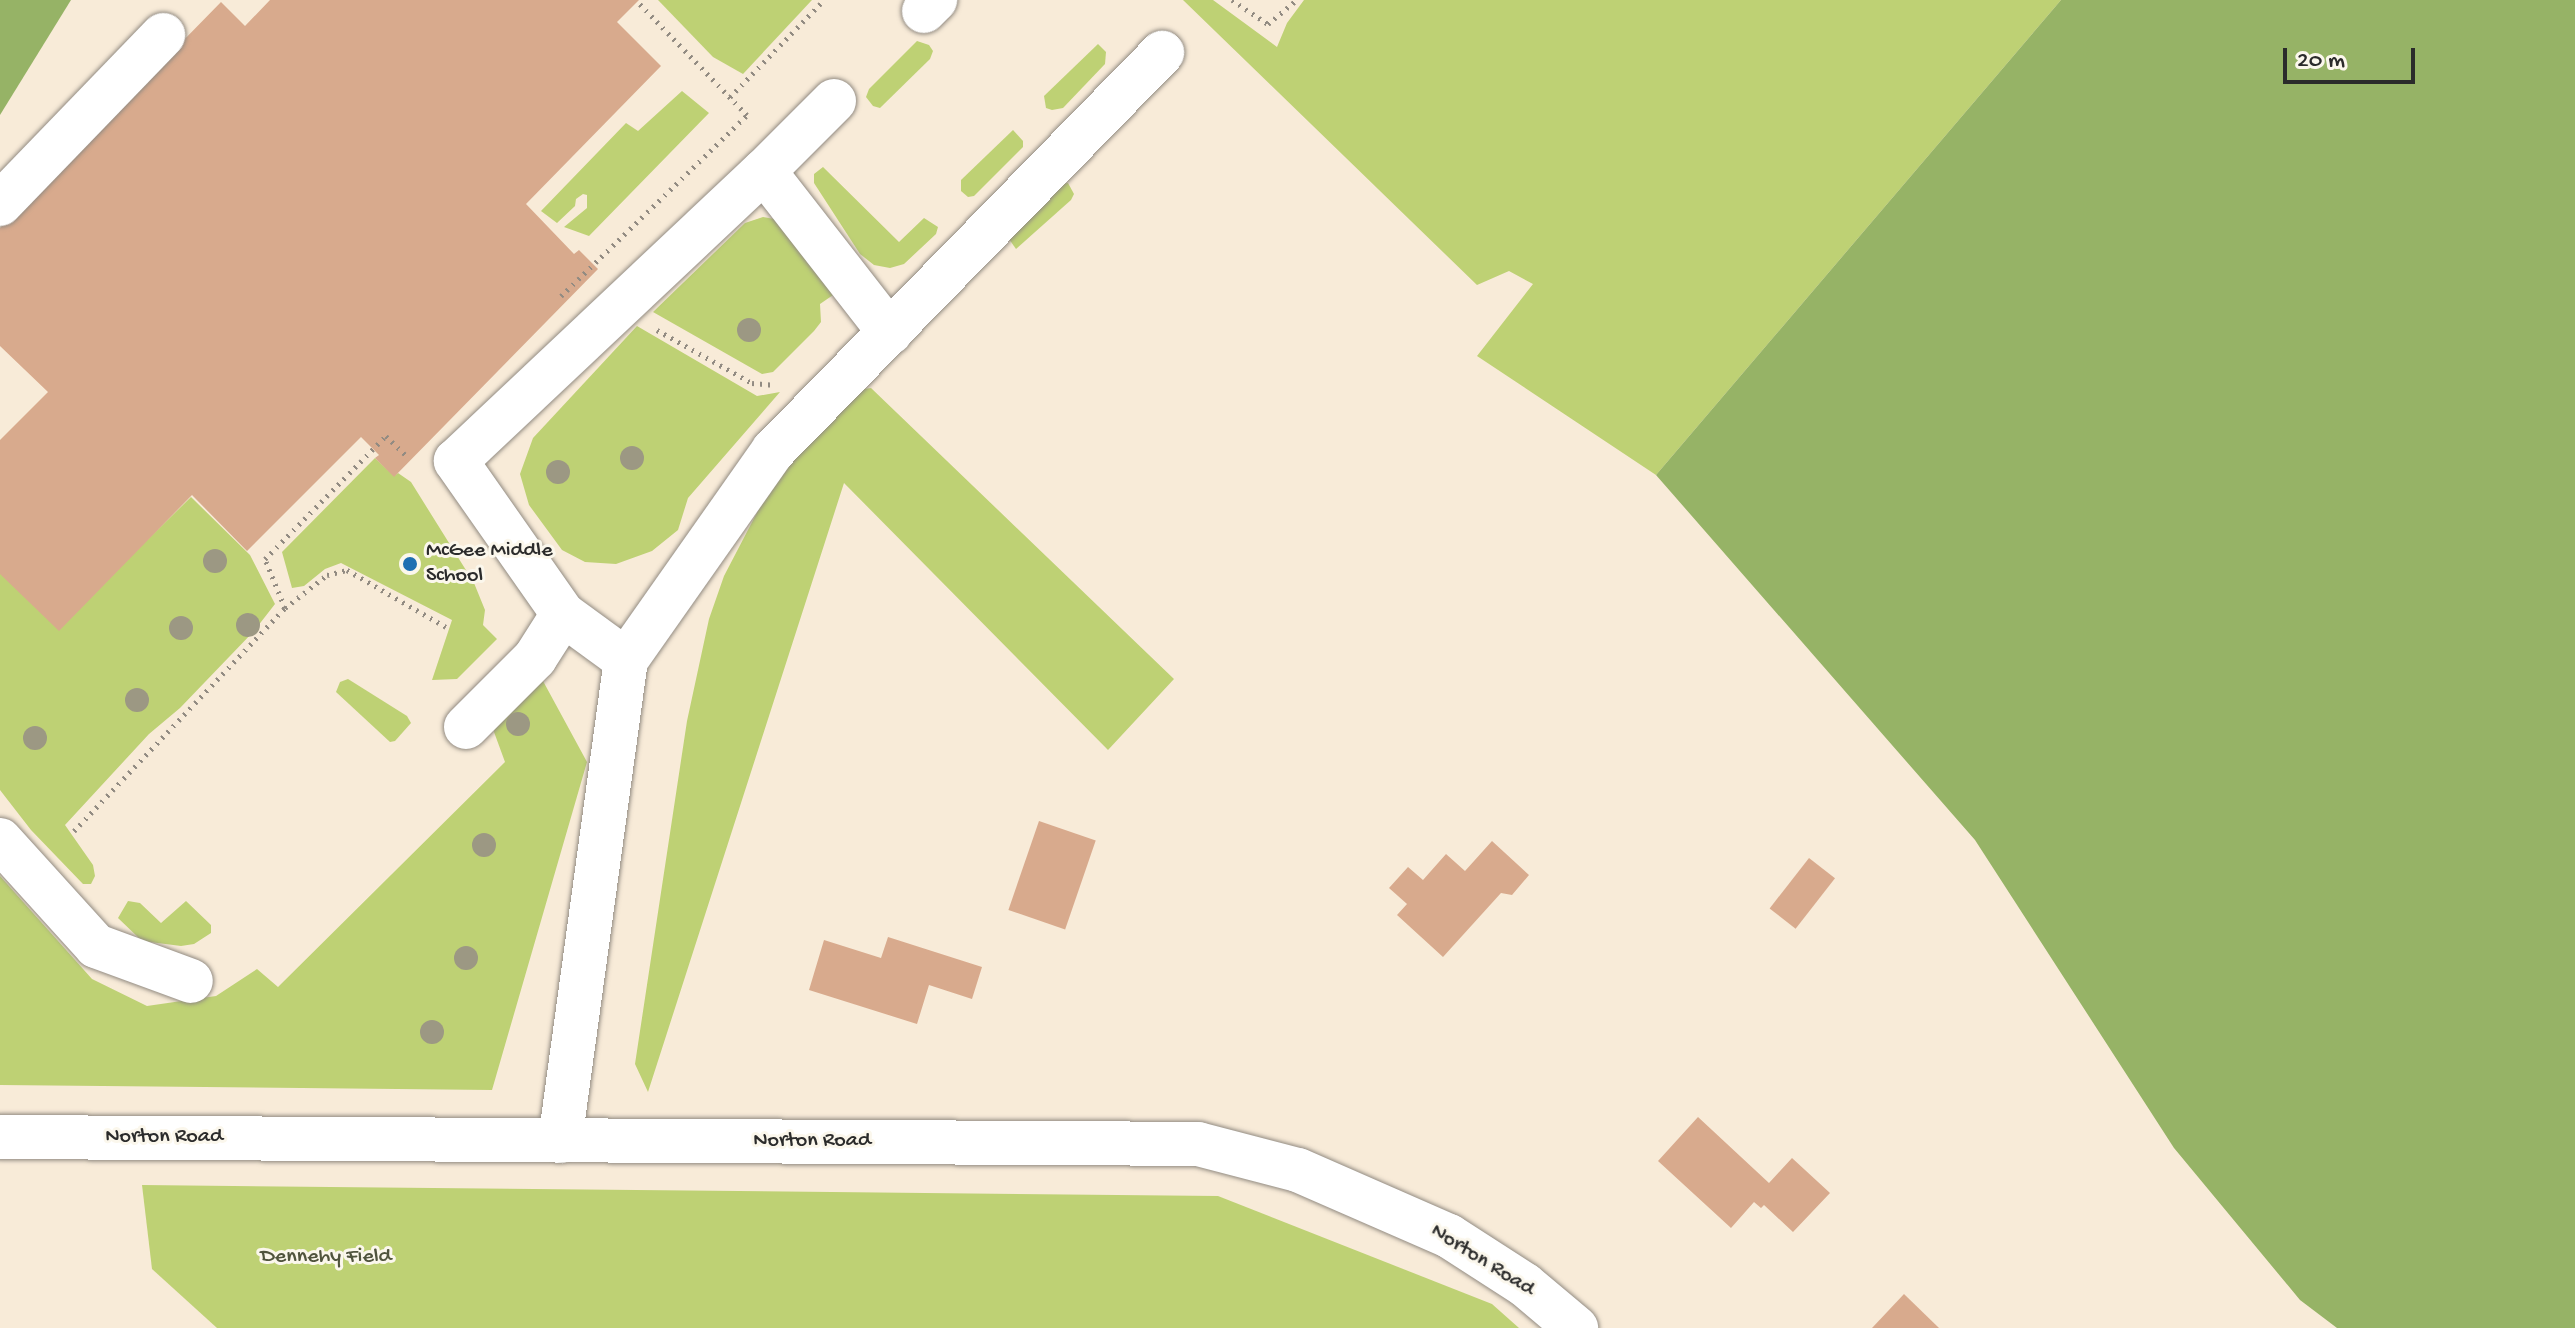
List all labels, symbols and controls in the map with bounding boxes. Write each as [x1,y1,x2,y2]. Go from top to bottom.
scale bar [2287,32,2419,82]
text: 20 m [2297,47,2345,76]
place label: McGee Middle School [426,538,553,590]
marker: McGee Middle School [401,555,419,573]
street label: Norton Road [105,1125,223,1151]
street label: Norton Road [753,1129,871,1155]
street label: Norton Road [1425,1219,1539,1303]
park label: Dennehy Field [261,1245,391,1271]

